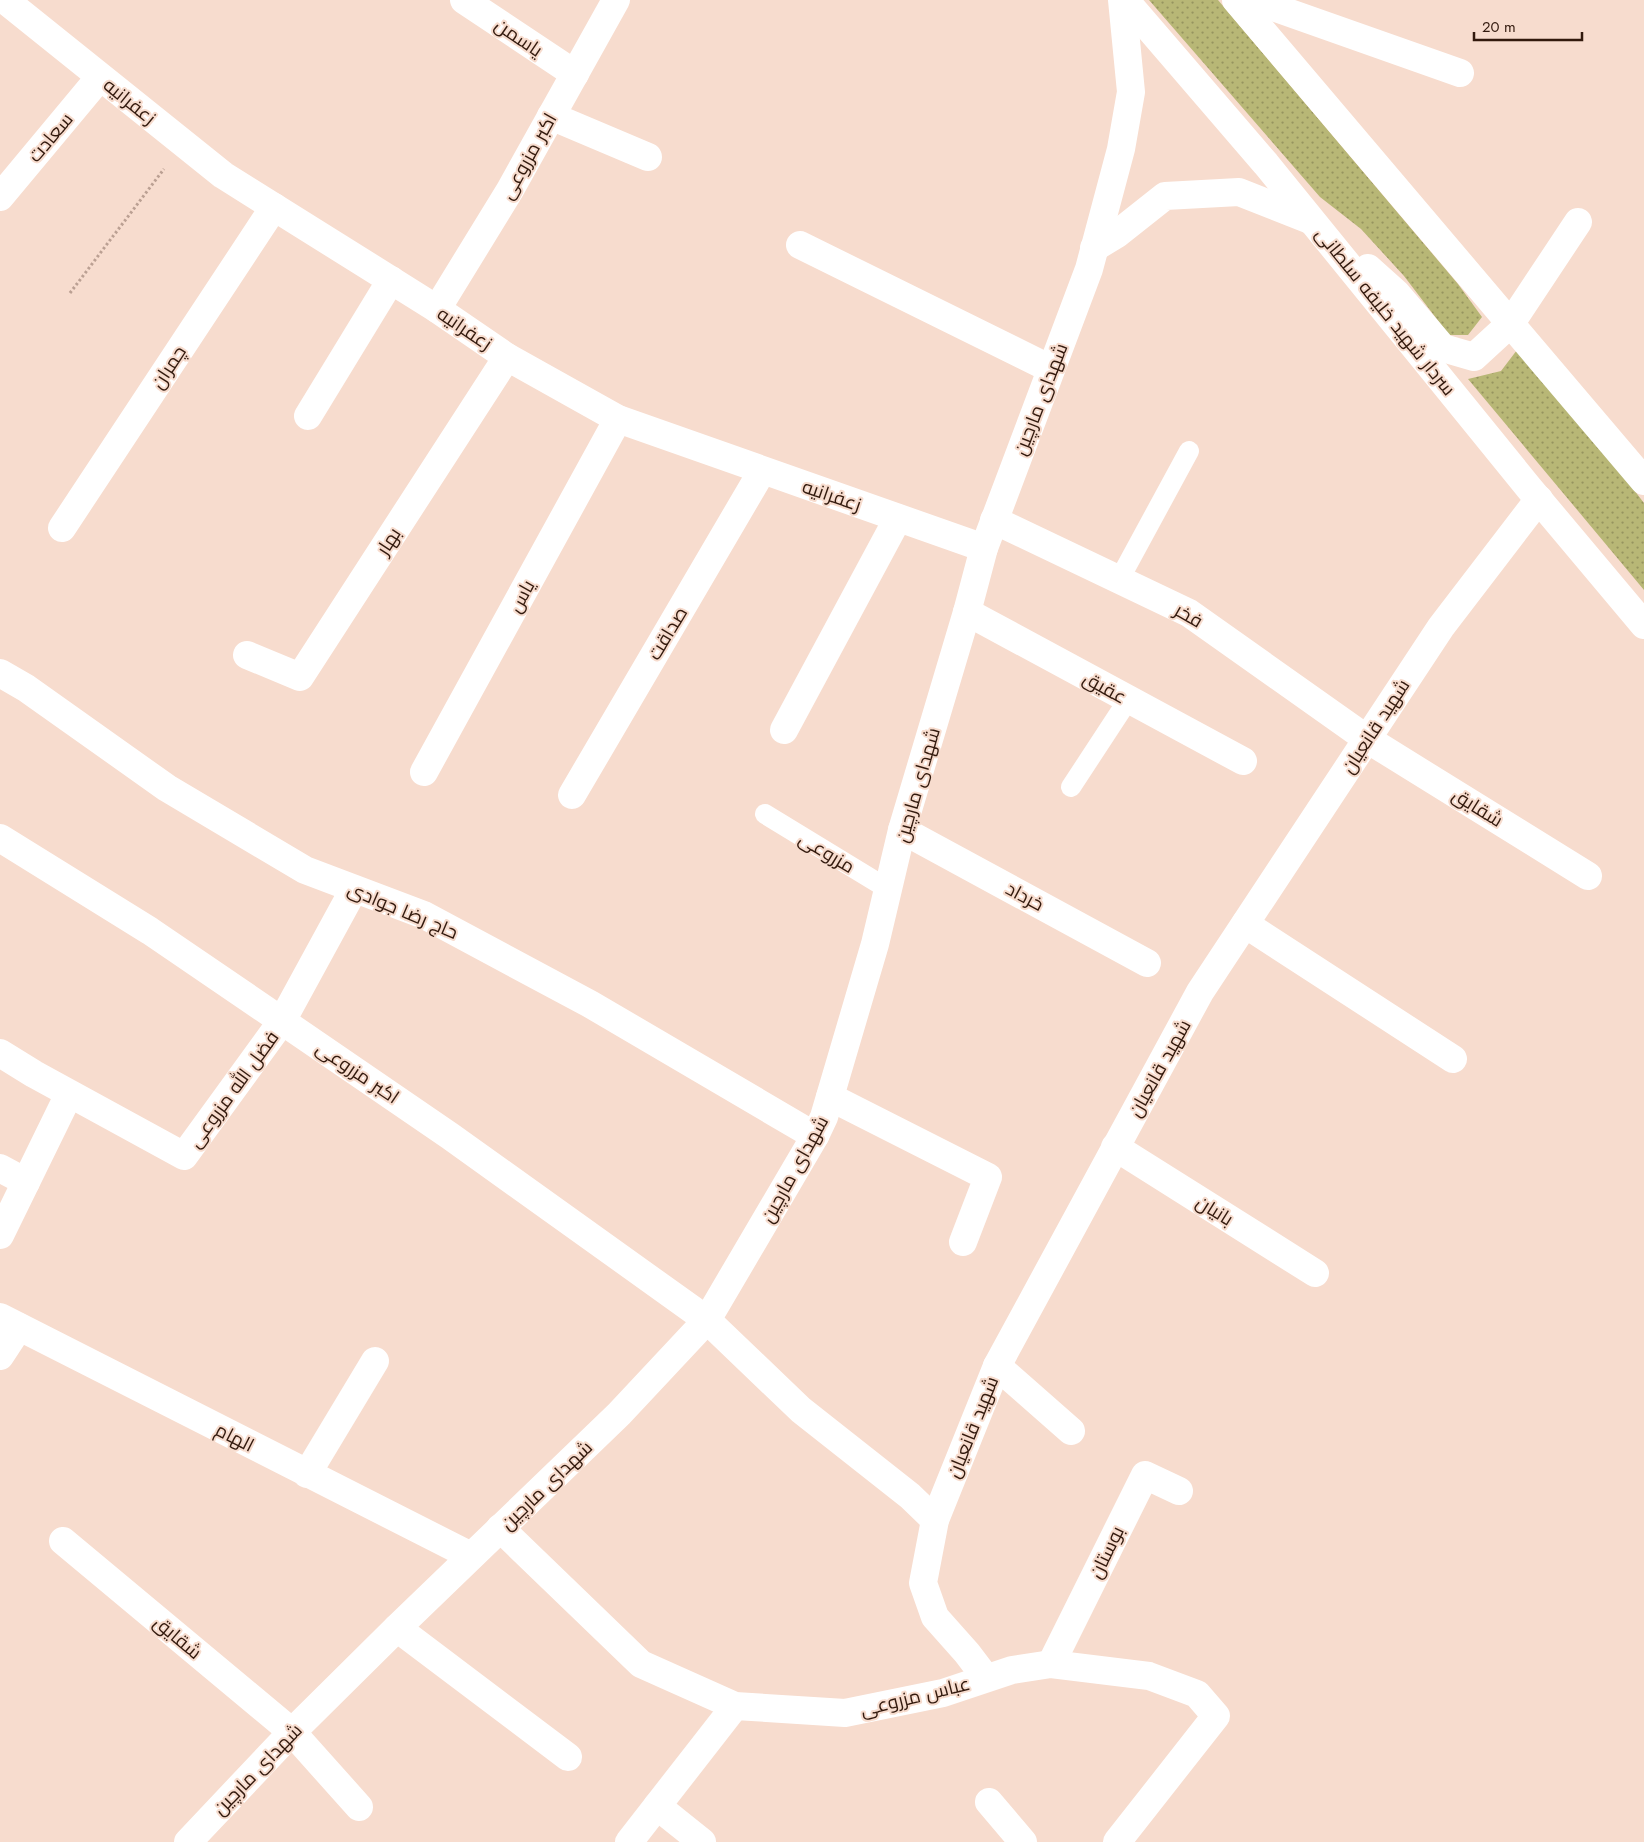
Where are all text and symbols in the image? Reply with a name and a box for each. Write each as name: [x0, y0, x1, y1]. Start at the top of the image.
scale bar: [1474, 10, 1582, 42]
street label: یاسمن: [489, 12, 548, 63]
text: 20 m: [1482, 16, 1516, 38]
street label: زعفرانیه: [98, 72, 162, 131]
street label: سعادت: [22, 107, 79, 168]
street label: اکبر مزروعی: [494, 108, 563, 204]
street label: سردار شهید خلیفه سلطانی: [1309, 221, 1462, 401]
street label: زعفرانیه: [432, 300, 497, 357]
street label: شهدای مارچین: [1007, 339, 1074, 459]
street label: چمران: [144, 340, 192, 394]
street label: زعفرانیه: [799, 473, 865, 518]
street label: بهار: [369, 522, 407, 561]
street label: یاس: [501, 575, 541, 618]
street label: فخر: [1169, 596, 1208, 634]
street label: صداقت: [641, 601, 694, 665]
street label: عقیق: [1078, 664, 1131, 710]
street label: شهید قانعیان: [1335, 674, 1416, 779]
street label: شهدای مارچین: [888, 724, 947, 846]
street label: شقایق: [1447, 781, 1508, 834]
street label: مزروعی: [794, 825, 860, 880]
street label: حاج رضا جوادی: [343, 875, 462, 946]
street label: خرداد: [1001, 875, 1049, 918]
street label: شهید قانعیان: [1121, 1015, 1197, 1122]
street label: فضل الله مزروعی: [182, 1025, 285, 1153]
street label: اکبر مزروعی: [311, 1035, 405, 1110]
street label: شهدای مارچین: [754, 1111, 835, 1228]
street label: بانیان: [1191, 1188, 1239, 1232]
street label: شهید قانعیان: [940, 1372, 1005, 1482]
street label: الهام: [211, 1416, 259, 1459]
street label: شهدای مارچین: [494, 1435, 598, 1536]
street label: بوستان: [1082, 1521, 1131, 1583]
street label: شقایق: [148, 1609, 208, 1666]
street label: عباس مزروعی: [857, 1670, 973, 1723]
street label: شهدای مارچین: [207, 1717, 308, 1821]

